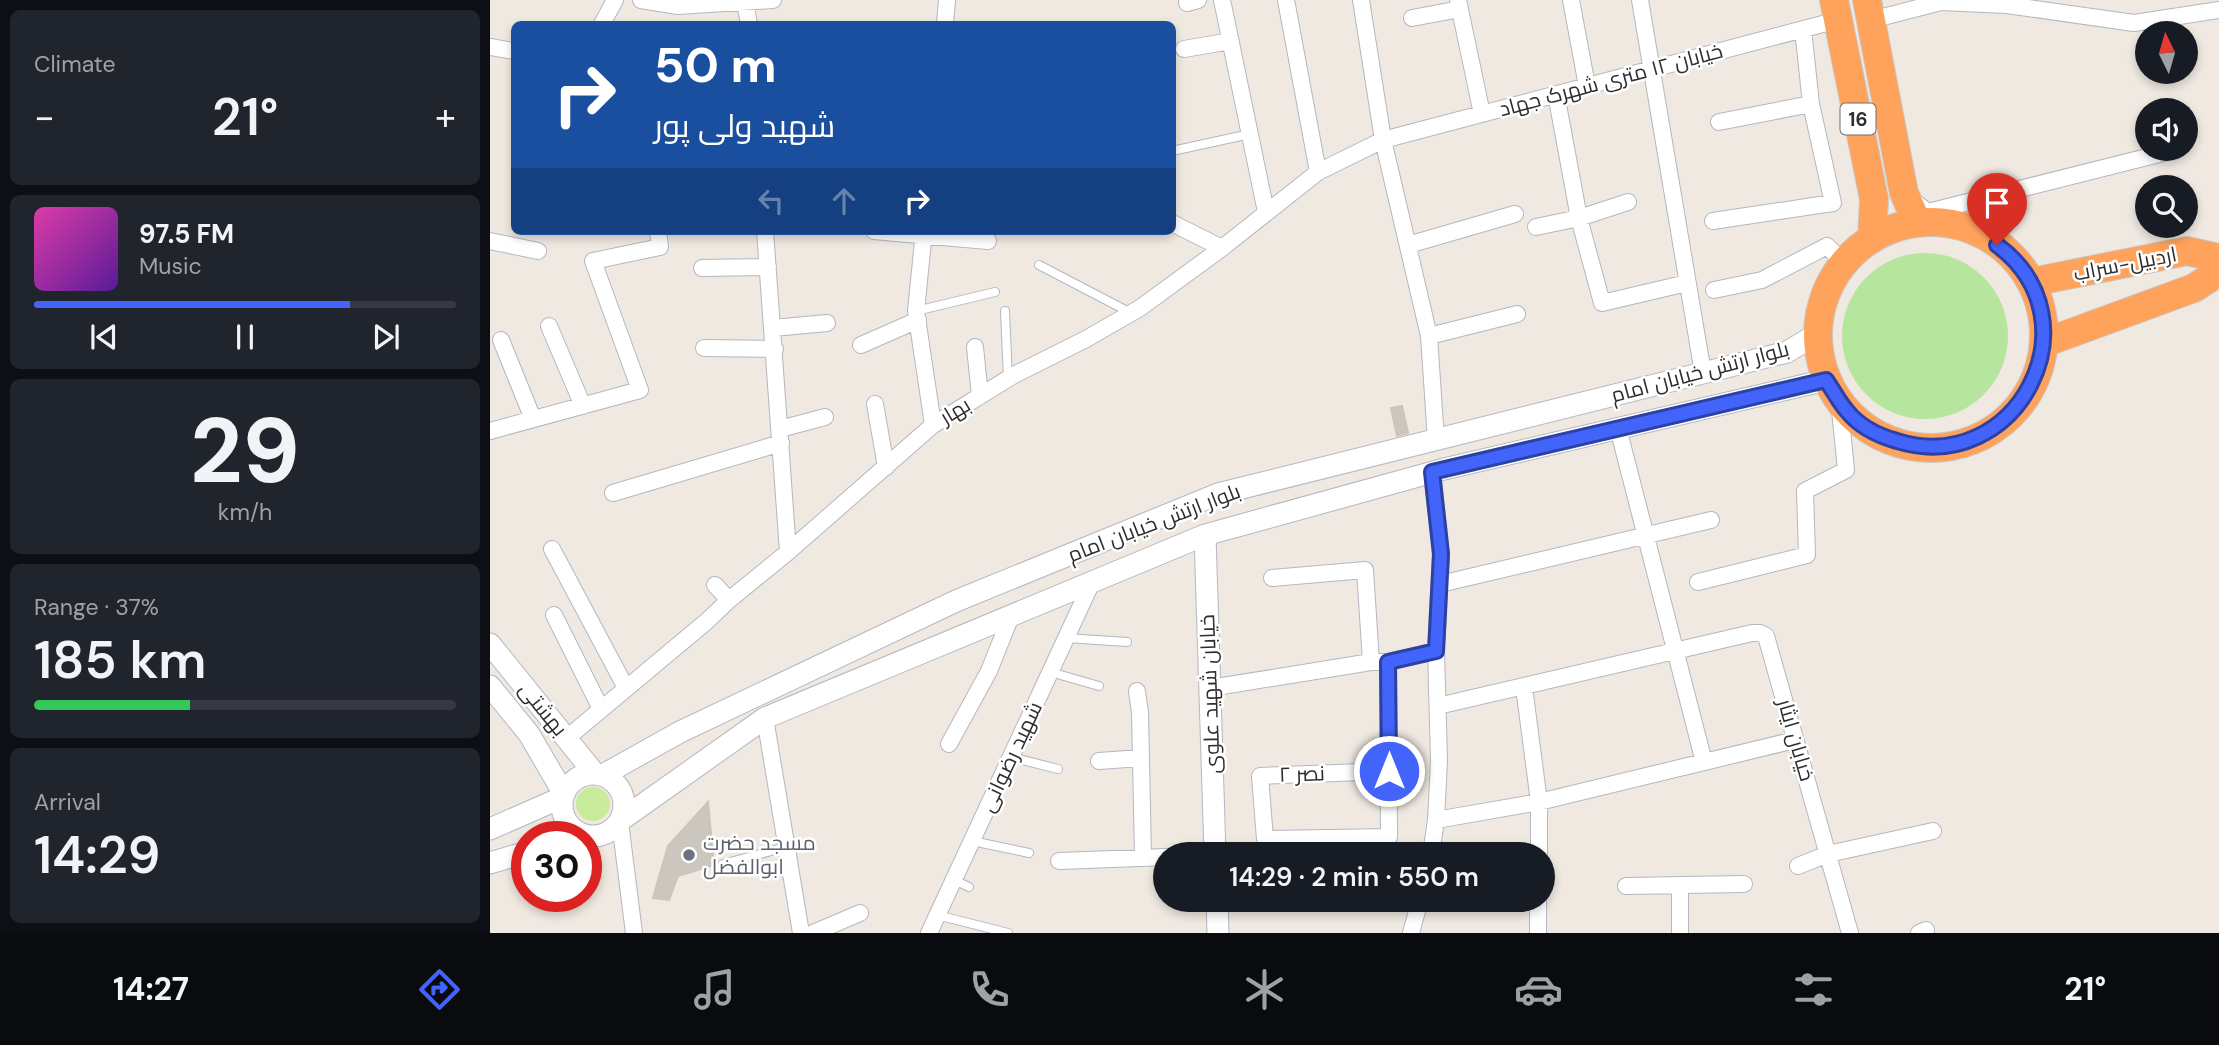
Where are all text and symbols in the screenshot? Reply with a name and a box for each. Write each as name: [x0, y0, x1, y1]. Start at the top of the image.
north arrow: [2135, 21, 2198, 84]
map controls: [2135, 21, 2198, 238]
text: 50 m: [654, 33, 777, 97]
street label: خیابان ۱۲ متری شهرک جهاد: [1496, 37, 1726, 123]
text: Climate: [34, 49, 116, 79]
icon: right: [539, 49, 630, 140]
text: 21°: [212, 83, 278, 151]
text: −: [34, 92, 55, 142]
text: +: [435, 92, 456, 142]
button: sound: [2135, 98, 2198, 161]
road number: 16: [1840, 104, 1876, 134]
text: شهید ولی پور: [654, 105, 835, 147]
pin: [1967, 173, 2027, 245]
button: search: [2135, 175, 2198, 238]
icon: left: [752, 182, 790, 220]
icon: ahead: [825, 182, 863, 220]
icon: right: [898, 182, 936, 220]
icon: arrive: [1978, 184, 2016, 222]
text: 97.5 FM: [139, 217, 234, 251]
street label: اردبیل-سراب: [2071, 240, 2179, 288]
text: Music: [139, 251, 202, 281]
icon: previous: [85, 318, 123, 356]
icon: pause: [226, 318, 264, 356]
icon: next: [367, 318, 405, 356]
street label: بلوار ارتش خیابان امام: [1608, 335, 1792, 409]
street label: بهار: [934, 391, 976, 432]
text: 29: [190, 392, 300, 510]
street label: بلوار ارتش خیابان امام: [1063, 477, 1245, 569]
text: km/h: [218, 497, 272, 527]
text: Range · 37%: [34, 592, 159, 622]
street label: خیابان شهید علوی: [1193, 614, 1227, 774]
text: 185 km: [34, 626, 206, 694]
street label: بهشتی: [513, 676, 573, 742]
street label: خیابان ایثار: [1771, 695, 1821, 784]
street label: شهید رضوانی: [973, 697, 1049, 817]
position arrow: [1352, 734, 1426, 808]
street label: نصر ۲: [1279, 759, 1325, 789]
text: Arrival: [34, 787, 101, 817]
text: 14:29: [34, 821, 160, 889]
speed limit sign: 30: [511, 821, 602, 912]
place label: مسجد حضرت ابوالفضل: [703, 829, 816, 881]
marker: مسجد حضرت ابوالفضل: [681, 847, 697, 863]
text: 14:29 · 2 min · 550 m: [1229, 860, 1479, 894]
icon: directions: [415, 965, 464, 1014]
icon: music: [690, 965, 739, 1014]
icon: phone: [965, 965, 1014, 1014]
icon: climate: [1240, 965, 1289, 1014]
icon: car: [1514, 965, 1563, 1014]
icon: filters: [1789, 965, 1838, 1014]
text: 14:27: [113, 968, 189, 1010]
text: 21°: [2064, 968, 2106, 1010]

